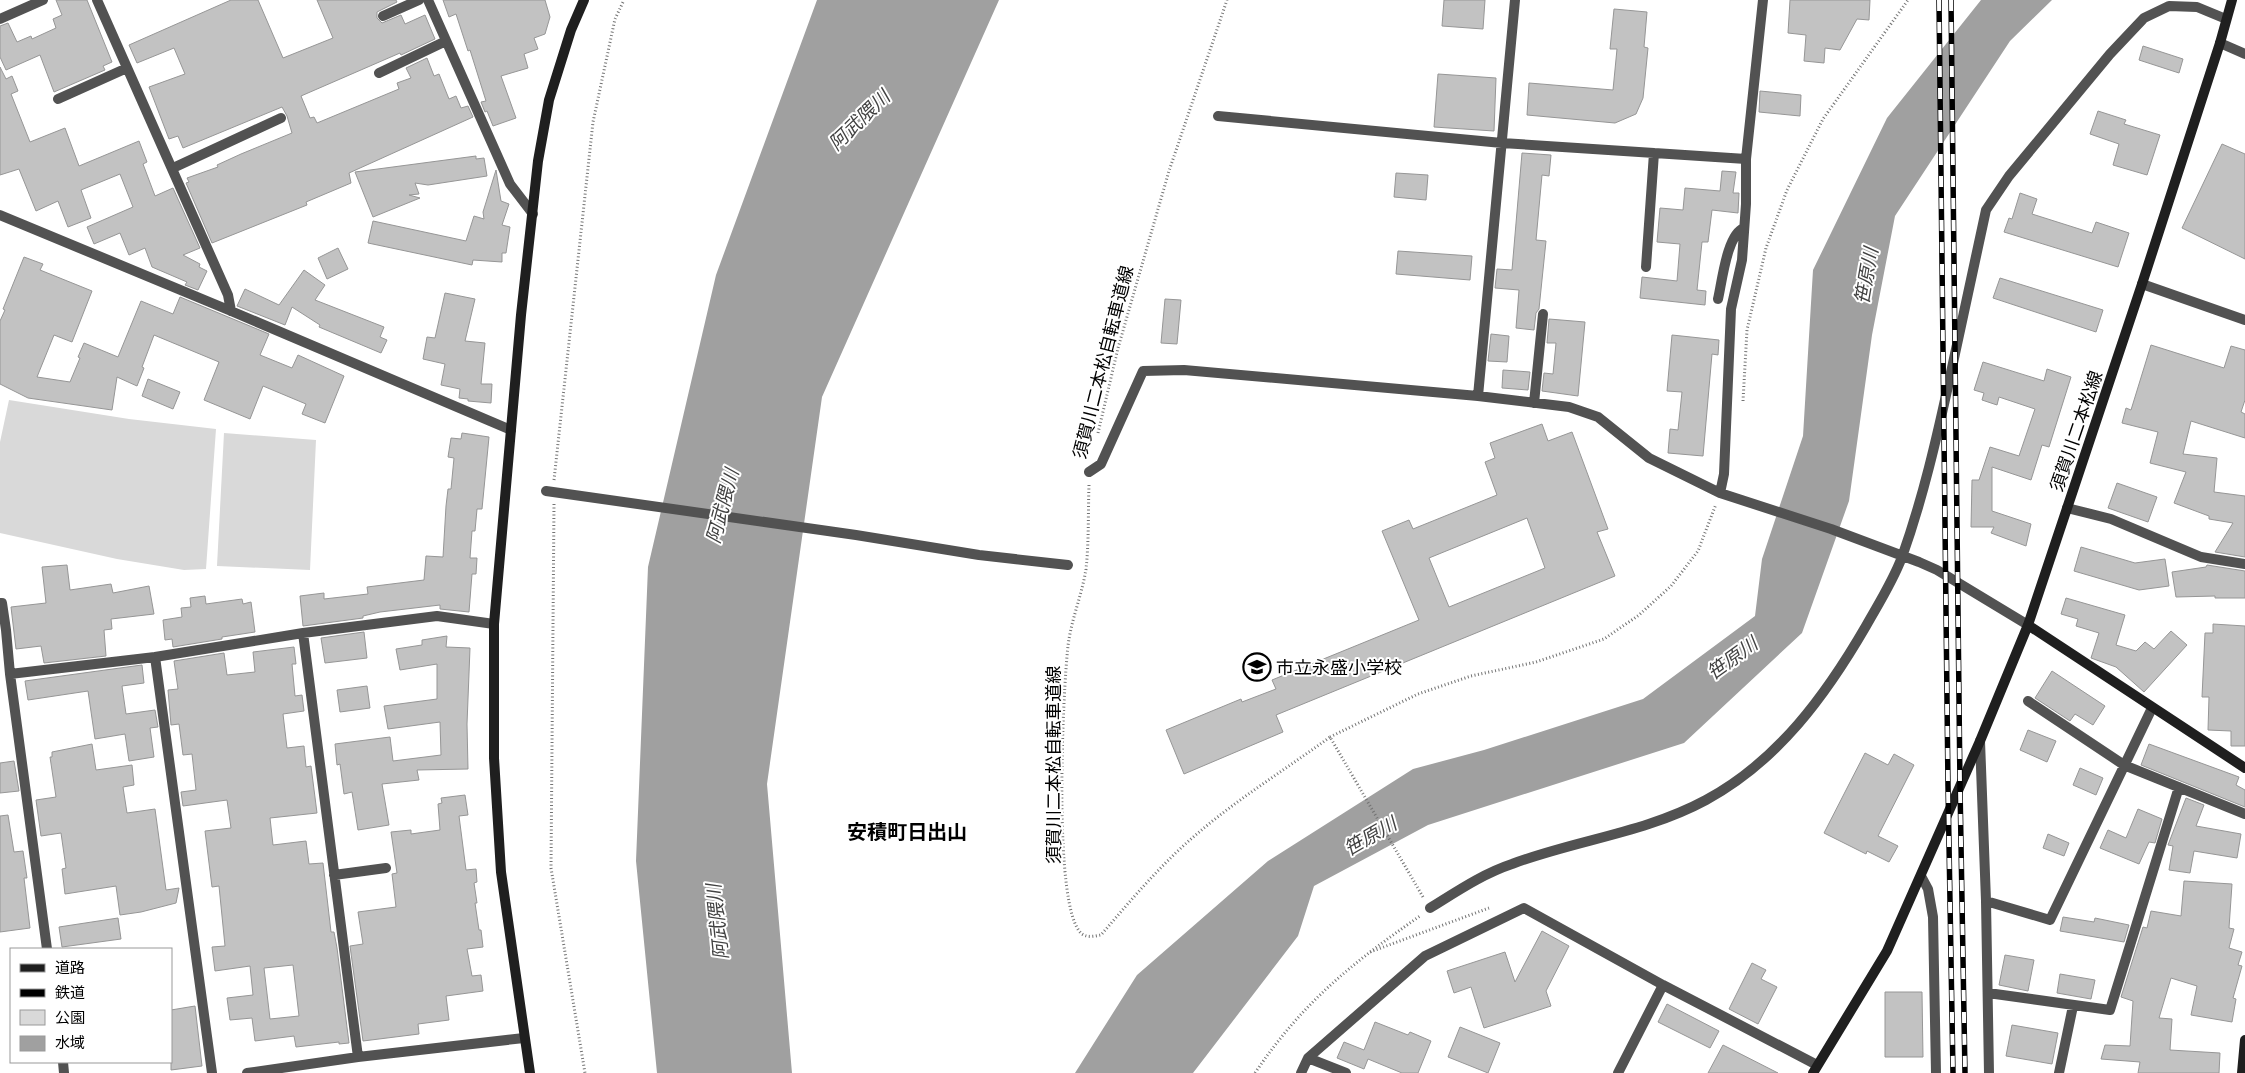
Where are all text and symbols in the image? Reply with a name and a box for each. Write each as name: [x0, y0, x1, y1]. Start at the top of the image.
water label: 阿武隈川: [824, 84, 895, 154]
water label: 笹原川: [1850, 244, 1882, 306]
street label: 須賀川二本松自転車道線: [1069, 263, 1137, 461]
street label: 須賀川二本松線: [2046, 368, 2106, 494]
water label: 阿武隈川: [702, 465, 743, 546]
water label: 笹原川: [1702, 631, 1763, 684]
school or university icon: 市立永盛小学校: [1242, 652, 1272, 682]
place label: 市立永盛小学校: [1276, 657, 1402, 678]
street label: 須賀川二本松自転車道線: [1043, 666, 1064, 864]
water label: 笹原川: [1340, 811, 1402, 860]
district label: 安積町日出山: [847, 820, 967, 844]
water label: 阿武隈川: [702, 881, 732, 961]
legend: [10, 948, 172, 1063]
text: 道路: [55, 959, 85, 976]
text: 鉄道: [55, 984, 85, 1001]
text: 公園: [55, 1009, 85, 1026]
text: 水域: [55, 1034, 85, 1051]

